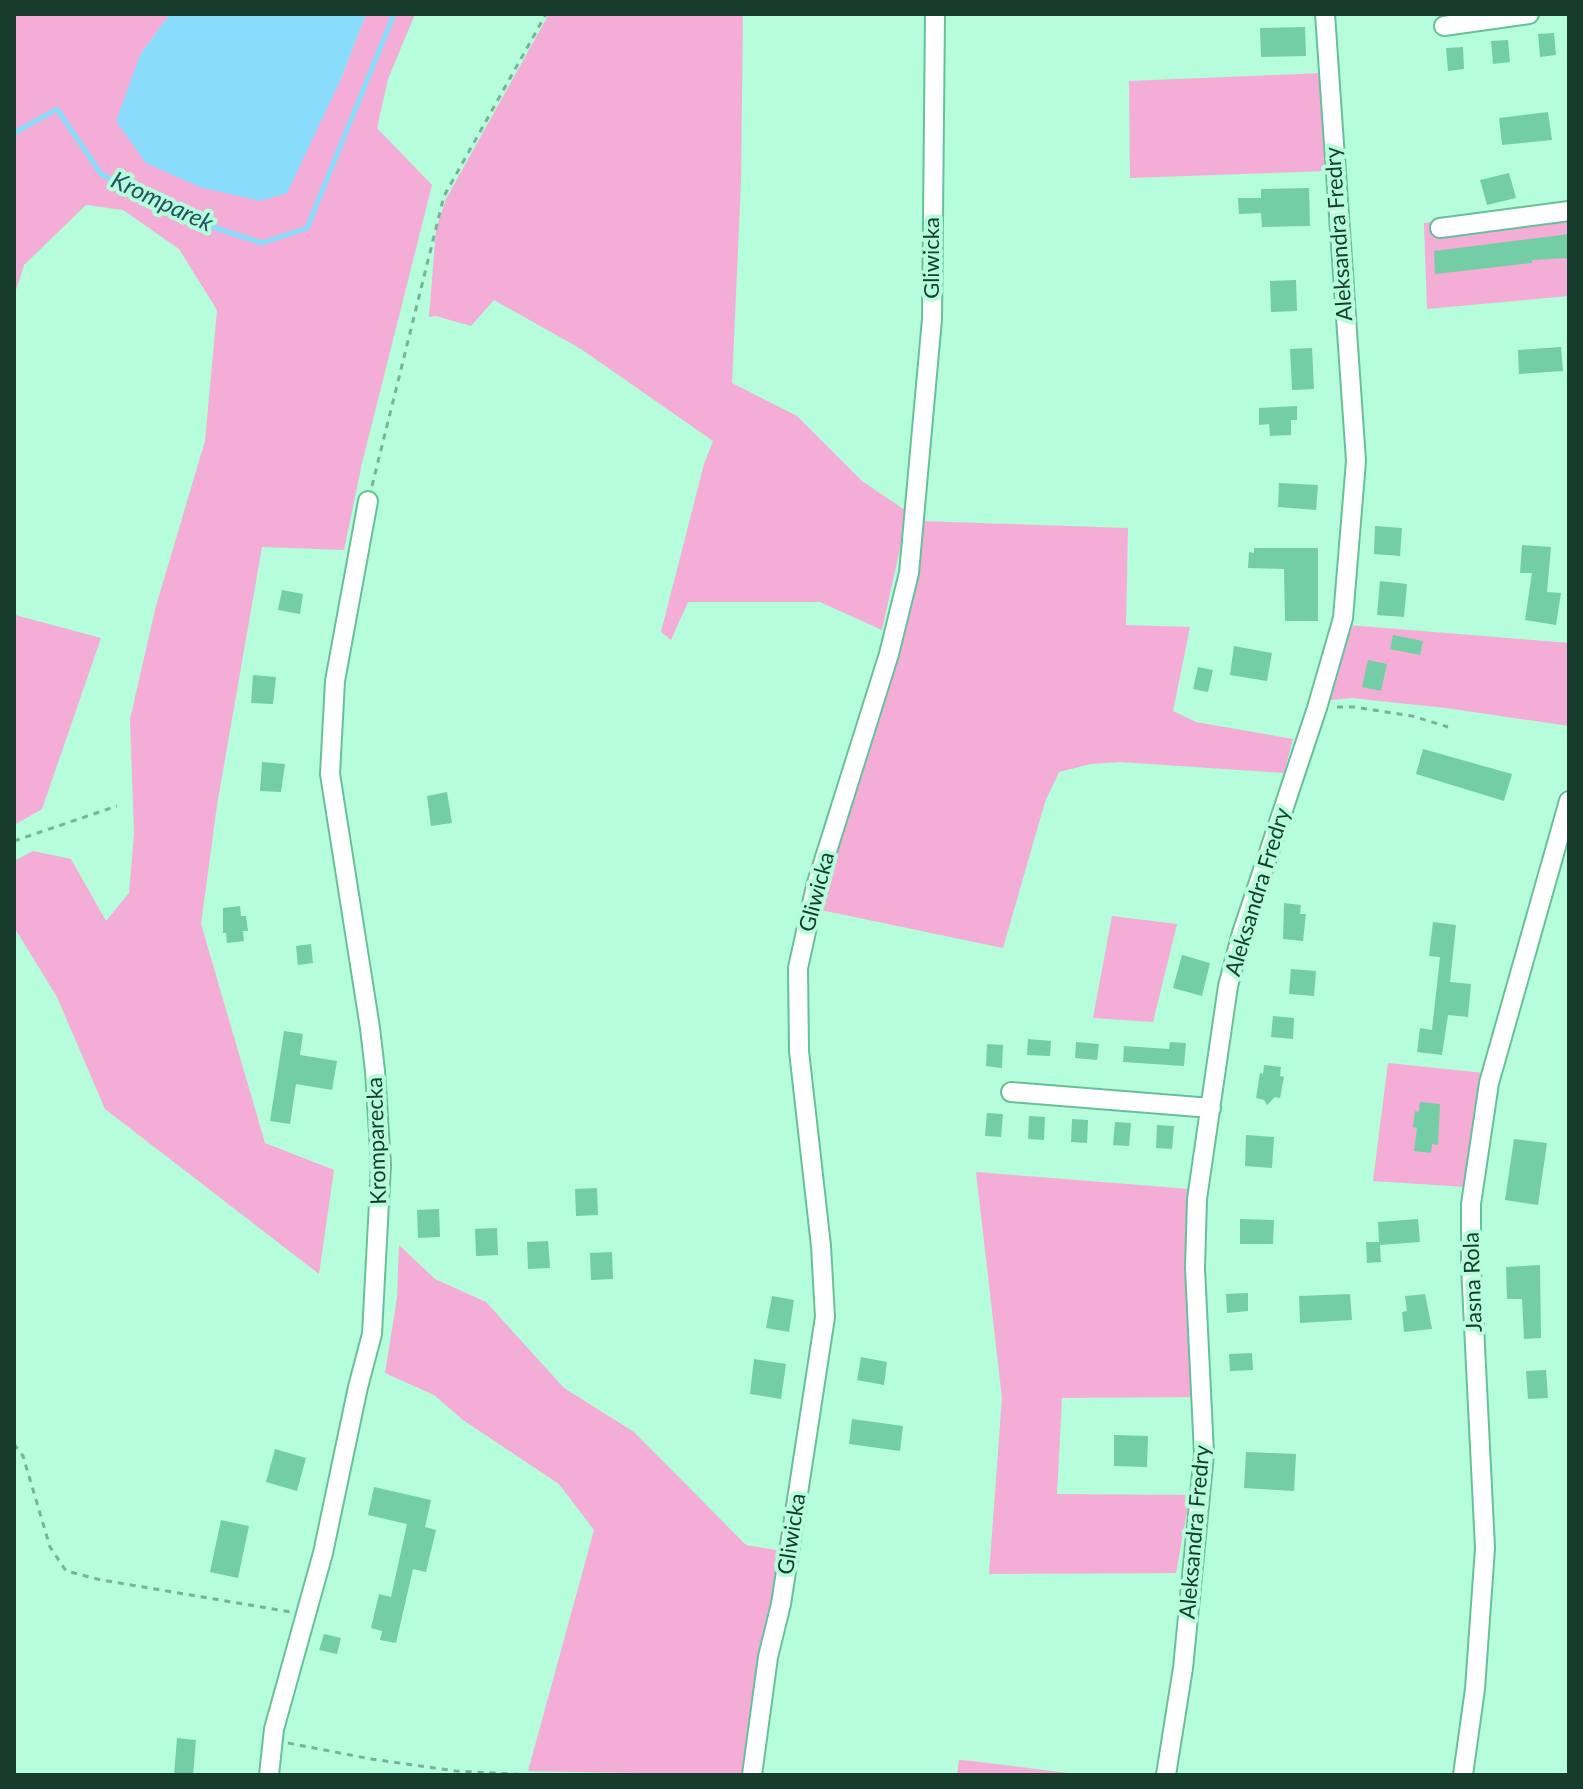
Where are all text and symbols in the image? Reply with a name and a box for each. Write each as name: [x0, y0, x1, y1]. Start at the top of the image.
street label: Aleksandra Fredry: [1320, 146, 1358, 322]
water label: Kromparek: [106, 166, 218, 238]
street label: Gliwicka: [919, 217, 945, 299]
street label: Aleksandra Fredry: [1220, 805, 1296, 979]
street label: Gliwicka: [794, 849, 840, 935]
street label: Kromparecka: [362, 1077, 392, 1205]
street label: Jasna Rola: [1458, 1232, 1488, 1332]
street label: Aleksandra Fredry: [1174, 1444, 1216, 1620]
street label: Gliwicka: [773, 1492, 811, 1576]

